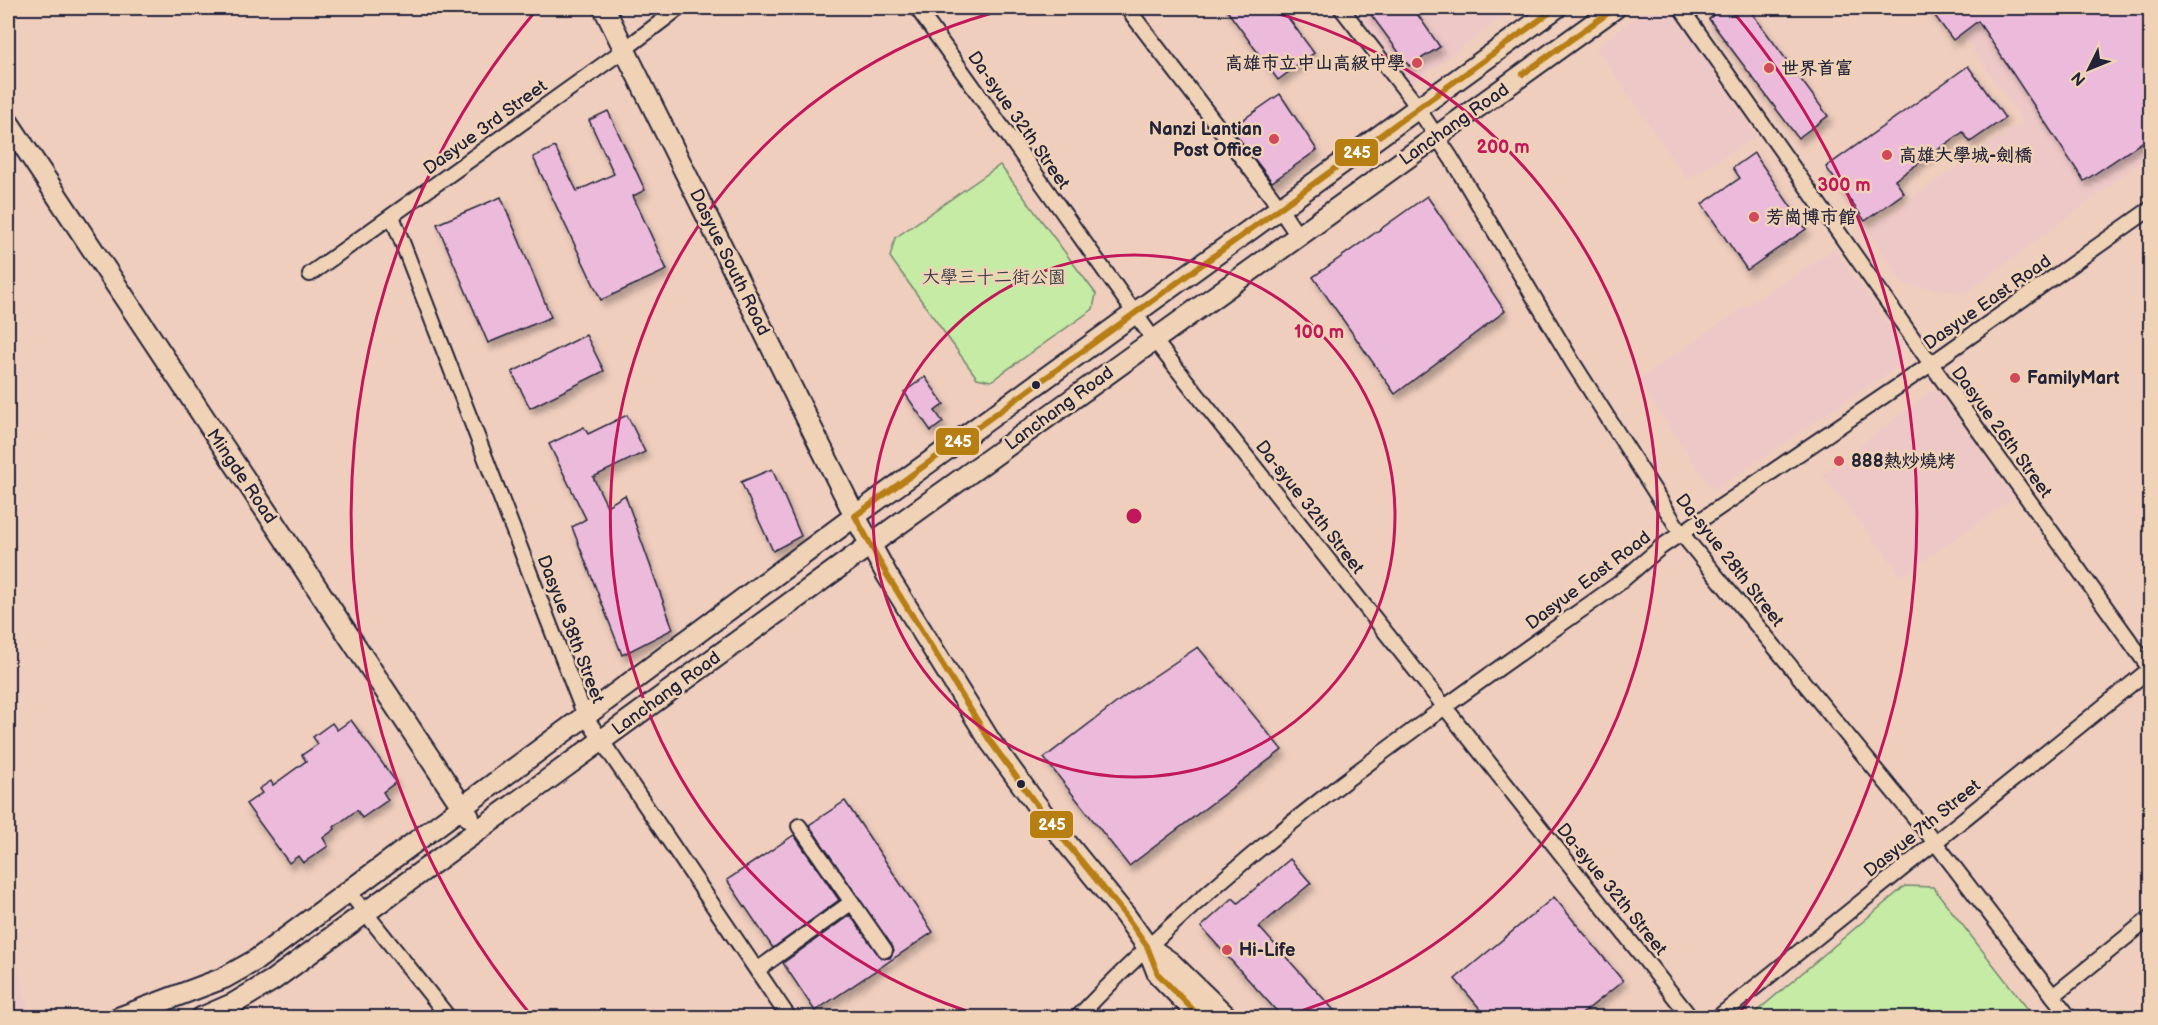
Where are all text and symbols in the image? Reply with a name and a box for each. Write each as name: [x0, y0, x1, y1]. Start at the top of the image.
north arrow: [2059, 39, 2119, 99]
street label: Da-syue 32th Street: [963, 47, 1074, 194]
place label: 高雄市立中山高級中學: [1225, 53, 1405, 74]
marker: 高雄市立中山高級中學: [1410, 56, 1424, 70]
place label: 世界首富: [1781, 58, 1853, 79]
marker: 世界首富: [1762, 61, 1776, 75]
text: N: [2068, 67, 2090, 89]
street label: Dasyue 3rd Street: [420, 75, 551, 179]
street label: Lanchang Road: [1396, 79, 1513, 170]
place label: Nanzi Lantian Post Office: [1149, 119, 1262, 161]
marker: Nanzi Lantian Post Office: [1267, 132, 1281, 146]
text: 200 m: [1476, 137, 1530, 158]
line badge: 245: [1334, 138, 1379, 167]
text: 245: [1343, 144, 1371, 163]
place label: 高雄大學城-劍橋: [1899, 145, 2032, 166]
marker: 高雄大學城-劍橋: [1880, 148, 1894, 162]
text: 300 m: [1817, 175, 1871, 196]
street label: Dasyue South Road: [685, 186, 774, 339]
place label: 芳崗博市館: [1766, 207, 1856, 228]
marker: 芳崗博市館: [1747, 210, 1761, 224]
street label: Dasyue East Road: [1920, 251, 2055, 354]
park label: 大學三十二街公園: [922, 267, 1066, 288]
text: 100 m: [1294, 322, 1344, 343]
street label: Lanchang Road: [1001, 362, 1118, 455]
street label: Dasyue 26th Street: [1947, 363, 2056, 502]
place label: FamilyMart: [2027, 368, 2120, 389]
marker: FamilyMart: [2008, 371, 2022, 385]
unlabelled marker: [1030, 379, 1042, 391]
street label: Mingde Road: [202, 425, 281, 528]
line badge: 245: [935, 427, 980, 456]
text: 245: [944, 433, 972, 452]
street label: Da-syue 32th Street: [1251, 436, 1368, 579]
place label: 888熱炒燒烤: [1851, 451, 1955, 472]
marker: 888熱炒燒烤: [1832, 454, 1846, 468]
street label: Da-syue 28th Street: [1671, 490, 1788, 631]
centre of rings: [1124, 506, 1144, 526]
street label: Dasyue East Road: [1522, 527, 1655, 634]
street label: Dasyue 38th Street: [533, 552, 609, 707]
street label: Lanchang Road: [608, 647, 725, 740]
street label: Dasyue 7th Street: [1860, 775, 1985, 882]
unlabelled marker: [1015, 778, 1027, 790]
line badge: 245: [1029, 810, 1074, 839]
text: 245: [1038, 816, 1066, 835]
street label: Da-syue 32th Street: [1552, 819, 1672, 960]
place label: Hi-Life: [1239, 940, 1295, 961]
marker: Hi-Life: [1220, 943, 1234, 957]

